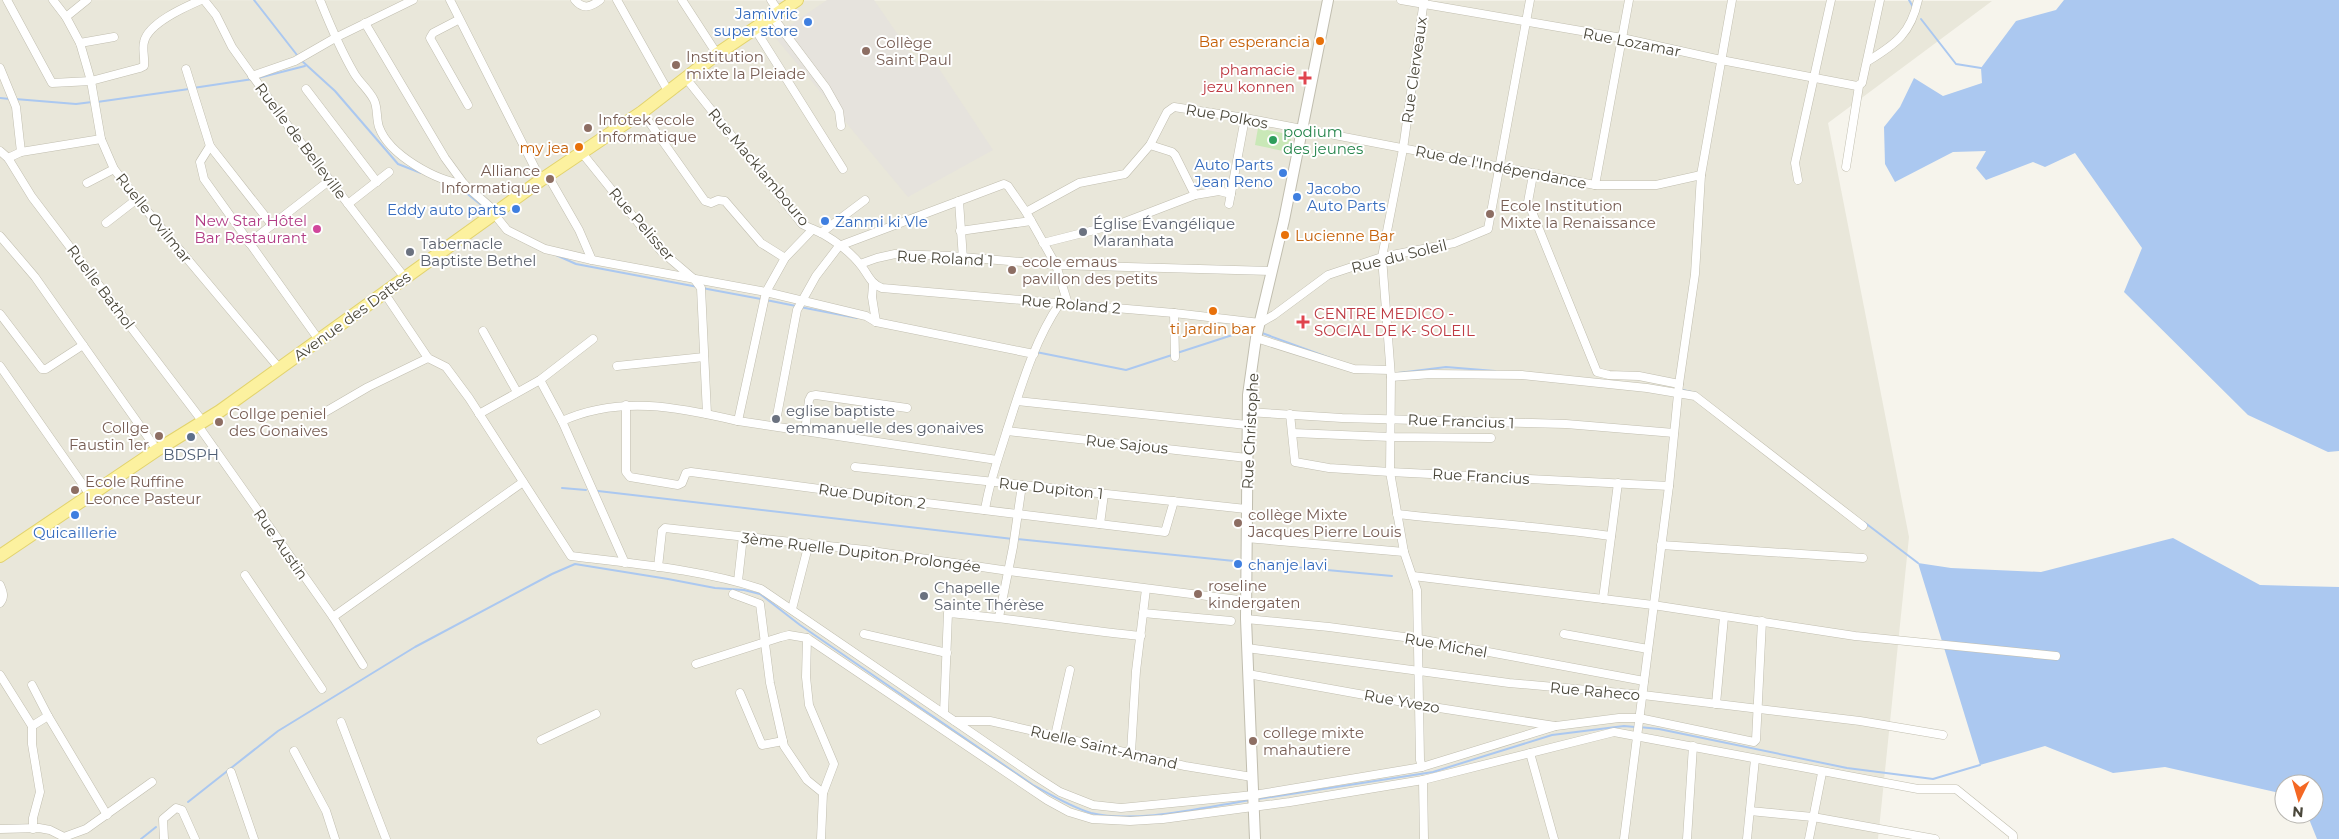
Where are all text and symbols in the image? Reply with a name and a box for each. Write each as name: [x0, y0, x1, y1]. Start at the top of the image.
place label: Jamivric super store: [714, 4, 798, 40]
street label: Rue Clerveaux: [1397, 15, 1431, 125]
marker: Jamivric super store: [802, 16, 814, 28]
street label: Rue Lozamar: [1581, 23, 1683, 61]
place label: Bar esperancia: [1199, 32, 1310, 51]
place label: Collège Saint Paul: [876, 33, 952, 69]
marker: Bar esperancia: [1314, 35, 1326, 47]
marker: Collège Saint Paul: [860, 45, 872, 57]
place label: Institution mixte la Pleiade: [686, 47, 806, 83]
marker: Institution mixte la Pleiade: [670, 59, 682, 71]
place label: phamacie jezu konnen: [1201, 60, 1295, 96]
marker: phamacie jezu konnen: [1299, 72, 1311, 84]
street label: Ruelle de Belleville: [251, 79, 351, 203]
street label: Rue Polkos: [1184, 99, 1270, 133]
street label: Rue Macklambouro: [704, 104, 814, 230]
place label: Infotek ecole informatique: [598, 110, 697, 146]
marker: Infotek ecole informatique: [582, 122, 594, 134]
place label: podium des jeunes: [1283, 122, 1363, 158]
marker: podium des jeunes: [1267, 134, 1279, 146]
place label: my jea: [520, 138, 569, 157]
marker: my jea: [573, 141, 585, 153]
street label: Rue de l'Indépendance: [1414, 141, 1588, 193]
place label: Auto Parts Jean Reno: [1193, 155, 1273, 191]
place label: Alliance Informatique: [441, 161, 540, 197]
marker: Auto Parts Jean Reno: [1277, 167, 1289, 179]
street label: Ruelle Ovilmar: [112, 169, 196, 267]
marker: Alliance Informatique: [544, 173, 556, 185]
place label: Jacobo Auto Parts: [1306, 179, 1386, 215]
street label: Rue Pelisser: [605, 183, 679, 265]
marker: Jacobo Auto Parts: [1291, 191, 1303, 203]
place label: Ecole Institution Mixte la Renaissance: [1500, 196, 1656, 232]
place label: Eddy auto parts: [387, 200, 506, 219]
marker: Eddy auto parts: [510, 203, 522, 215]
marker: Ecole Institution Mixte la Renaissance: [1484, 208, 1496, 220]
place label: New Star Hôtel Bar Restaurant: [194, 211, 307, 247]
place label: Zanmi ki Vle: [835, 212, 928, 231]
place label: Église Évangélique Maranhata: [1093, 214, 1235, 250]
marker: Zanmi ki Vle: [819, 215, 831, 227]
marker: New Star Hôtel Bar Restaurant: [311, 223, 323, 235]
marker: Église Évangélique Maranhata: [1077, 226, 1089, 238]
place label: Lucienne Bar: [1295, 226, 1395, 245]
marker: Lucienne Bar: [1279, 229, 1291, 241]
place label: Tabernacle Baptiste Bethel: [420, 234, 536, 270]
street label: Rue du Soleil: [1349, 235, 1449, 277]
street label: Ruelle Bathol: [63, 241, 139, 333]
marker: Tabernacle Baptiste Bethel: [404, 246, 416, 258]
street label: Rue Roland 1: [896, 246, 994, 270]
place label: ecole emaus pavillon des petits: [1022, 252, 1158, 288]
marker: ecole emaus pavillon des petits: [1006, 264, 1018, 276]
street label: Avenue des Dattes: [290, 267, 414, 365]
street label: Rue Roland 2: [1020, 290, 1122, 318]
place label: CENTRE MEDICO - SOCIAL DE K- SOLEIL: [1314, 304, 1475, 340]
marker: ti jardin bar: [1207, 305, 1219, 317]
marker: CENTRE MEDICO - SOCIAL DE K- SOLEIL: [1296, 315, 1310, 329]
place label: ti jardin bar: [1170, 319, 1256, 338]
street label: Rue Christophe: [1237, 372, 1263, 490]
place label: eglise baptiste emmanuelle des gonaives: [786, 401, 984, 437]
place label: Collge peniel des Gonaives: [229, 404, 328, 440]
street label: Rue Francius 1: [1407, 410, 1515, 432]
marker: eglise baptiste emmanuelle des gonaives: [770, 413, 782, 425]
marker: Collge peniel des Gonaives: [213, 416, 225, 428]
place label: Collge Faustin 1er: [69, 418, 149, 454]
marker: Collge Faustin 1er: [153, 430, 165, 442]
street label: Rue Sajous: [1085, 430, 1169, 458]
marker: BDSPH: [185, 431, 197, 443]
place label: BDSPH: [163, 445, 219, 464]
street label: Rue Francius: [1432, 464, 1530, 488]
place label: Ecole Ruffine Leonce Pasteur: [85, 472, 201, 508]
street label: Rue Dupiton 1: [998, 473, 1104, 503]
street label: Rue Dupiton 2: [817, 479, 927, 513]
marker: Ecole Ruffine Leonce Pasteur: [69, 484, 81, 496]
street label: Rue Austin: [250, 505, 312, 583]
place label: collège Mixte Jacques Pierre Louis: [1247, 505, 1401, 541]
marker: Quicaillerie: [69, 509, 81, 521]
marker: collège Mixte Jacques Pierre Louis: [1232, 517, 1244, 529]
place label: Quicaillerie: [33, 523, 117, 542]
street label: 3ème Ruelle Dupiton Prolongée: [740, 528, 982, 576]
place label: chanje lavi: [1248, 555, 1327, 574]
marker: chanje lavi: [1232, 558, 1244, 570]
place label: roseline kindergaten: [1208, 576, 1300, 612]
place label: Chapelle Sainte Thérèse: [934, 578, 1044, 614]
marker: roseline kindergaten: [1192, 588, 1204, 600]
marker: Chapelle Sainte Thérèse: [918, 590, 930, 602]
street label: Rue Michel: [1403, 628, 1489, 662]
street label: Rue Raheco: [1549, 678, 1641, 704]
street label: Rue Yvezo: [1363, 685, 1441, 717]
street label: Ruelle Saint-Amand: [1029, 721, 1179, 773]
place label: college mixte mahautiere: [1263, 723, 1364, 759]
marker: college mixte mahautiere: [1247, 735, 1259, 747]
north arrow: [2274, 774, 2324, 824]
text: N: [2291, 802, 2304, 821]

